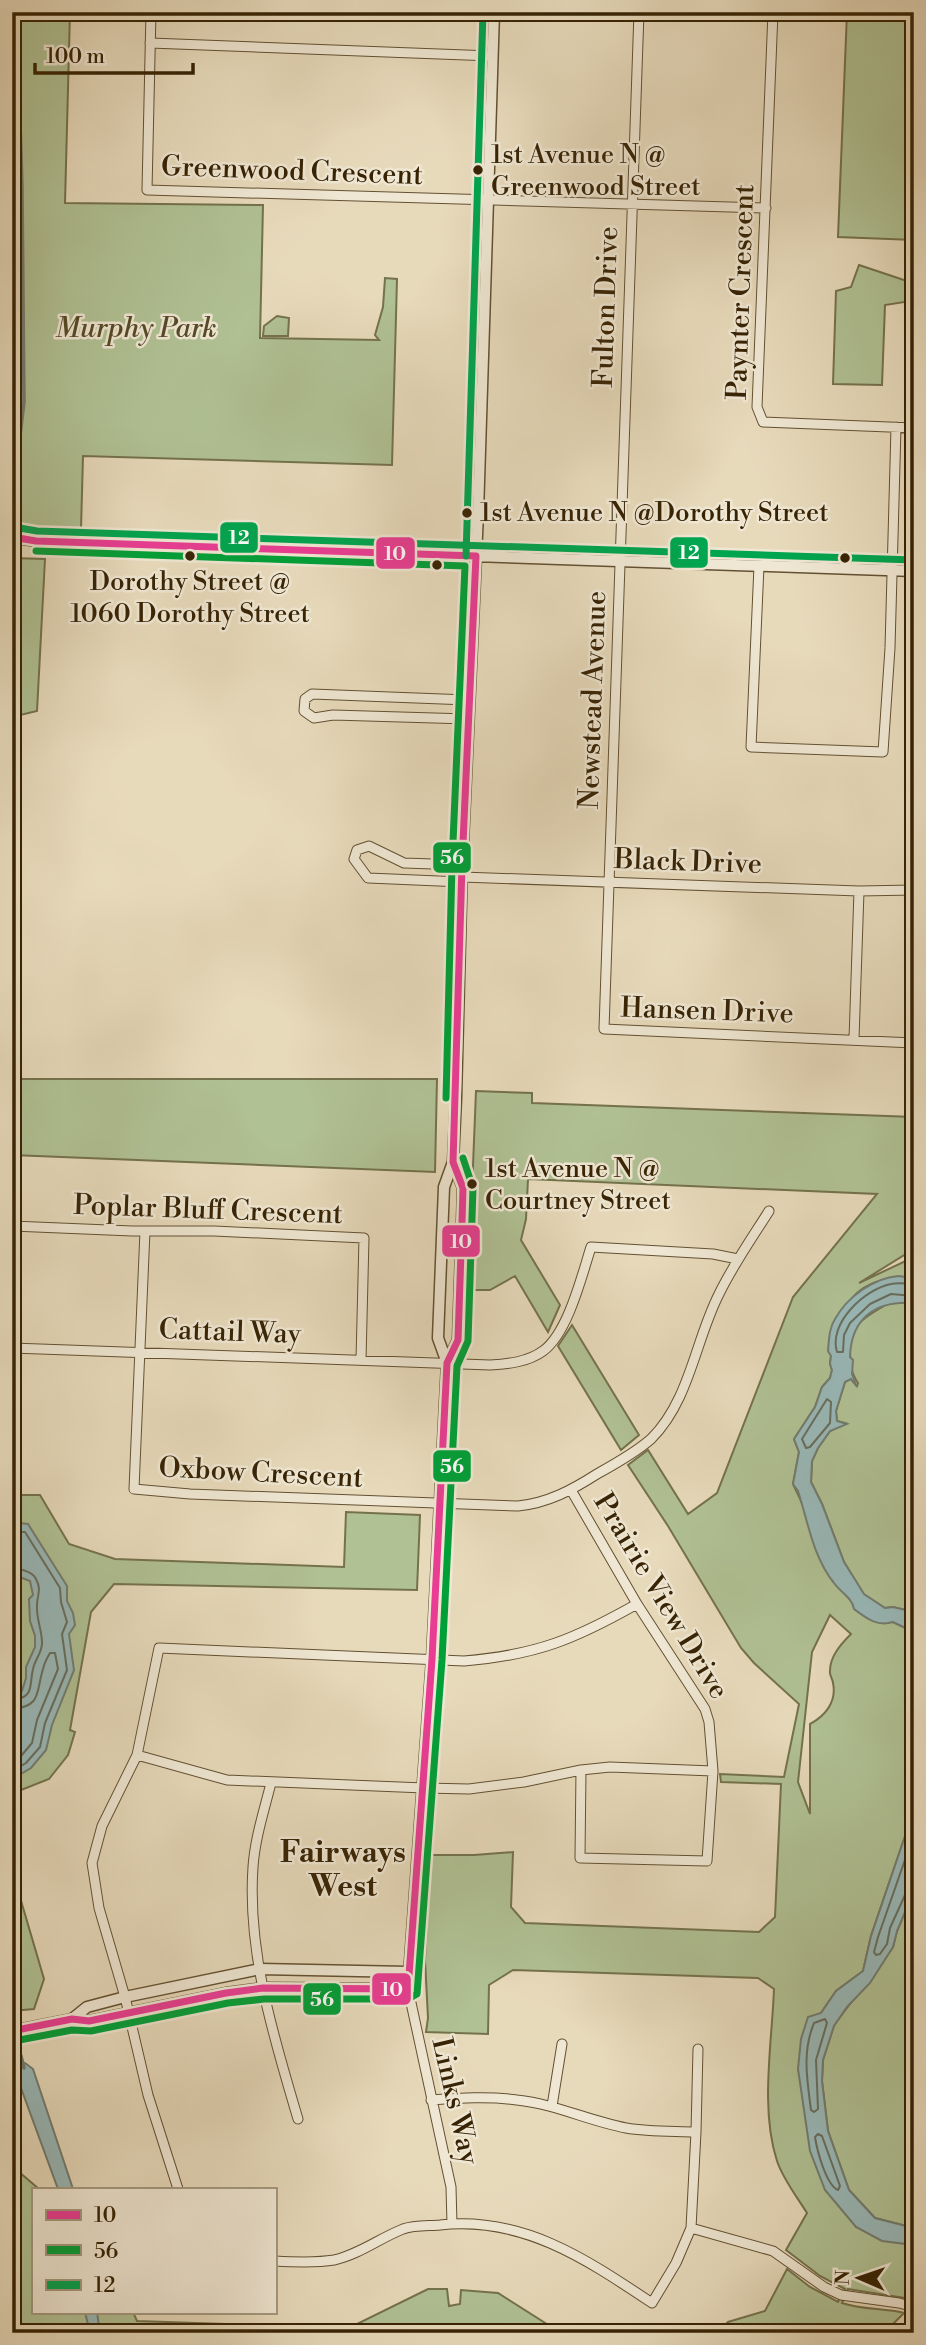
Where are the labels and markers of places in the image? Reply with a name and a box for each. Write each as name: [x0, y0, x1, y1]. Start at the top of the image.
place label: 1st Avenue N @ Greenwood Street: [491, 139, 701, 203]
marker: 1st Avenue N @ Greenwood Street: [471, 163, 485, 177]
place label: 1st Avenue N @Dorothy Street: [480, 497, 828, 529]
marker: 1st Avenue N @Dorothy Street: [460, 506, 474, 520]
marker: Dorothy Street @ 1060 Dorothy Street: [183, 549, 197, 563]
unlabelled marker: [838, 551, 852, 565]
unlabelled marker: [430, 558, 444, 572]
place label: Dorothy Street @ 1060 Dorothy Street: [70, 566, 310, 630]
place label: 1st Avenue N @ Courtney Street: [485, 1153, 671, 1217]
marker: 1st Avenue N @ Courtney Street: [465, 1177, 479, 1191]

